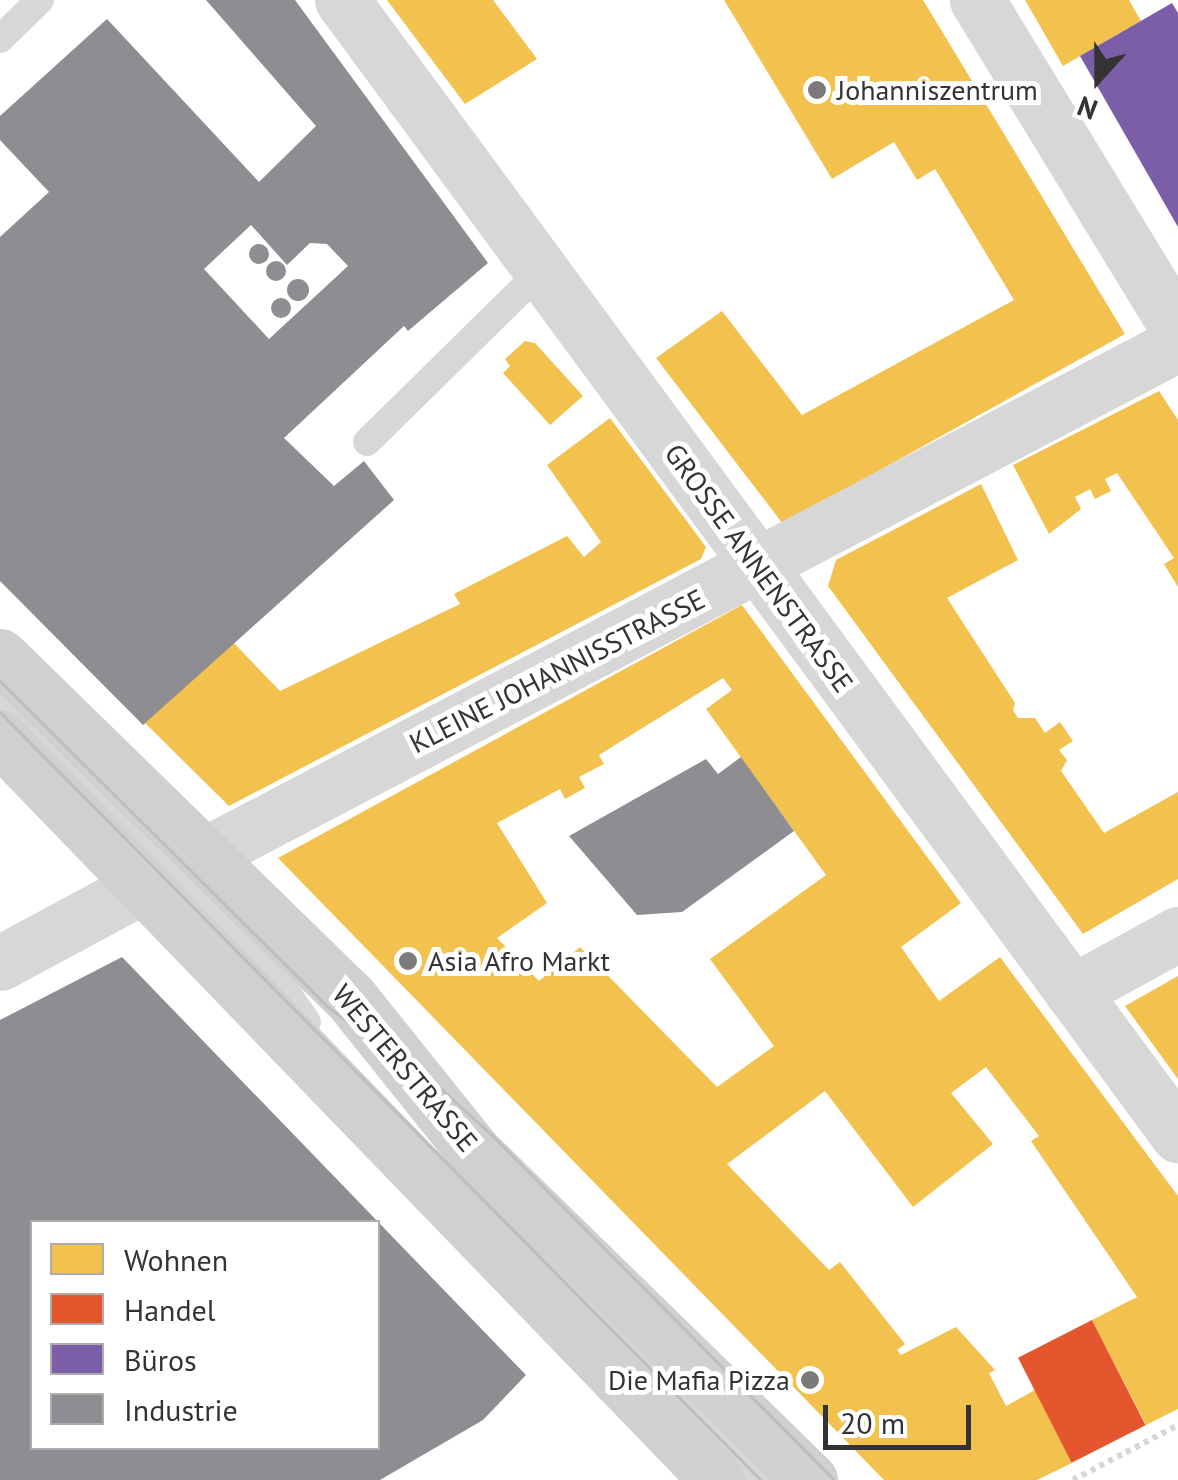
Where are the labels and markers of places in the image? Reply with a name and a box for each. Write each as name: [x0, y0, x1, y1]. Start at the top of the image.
place label: Johanniszentrum: [837, 73, 1038, 107]
marker: Johanniszentrum: [806, 79, 828, 101]
place label: Asia Afro Markt: [428, 944, 611, 978]
marker: Asia Afro Markt: [397, 950, 419, 972]
place label: Die Mafia Pizza: [608, 1363, 790, 1397]
marker: Die Mafia Pizza: [799, 1369, 821, 1391]

